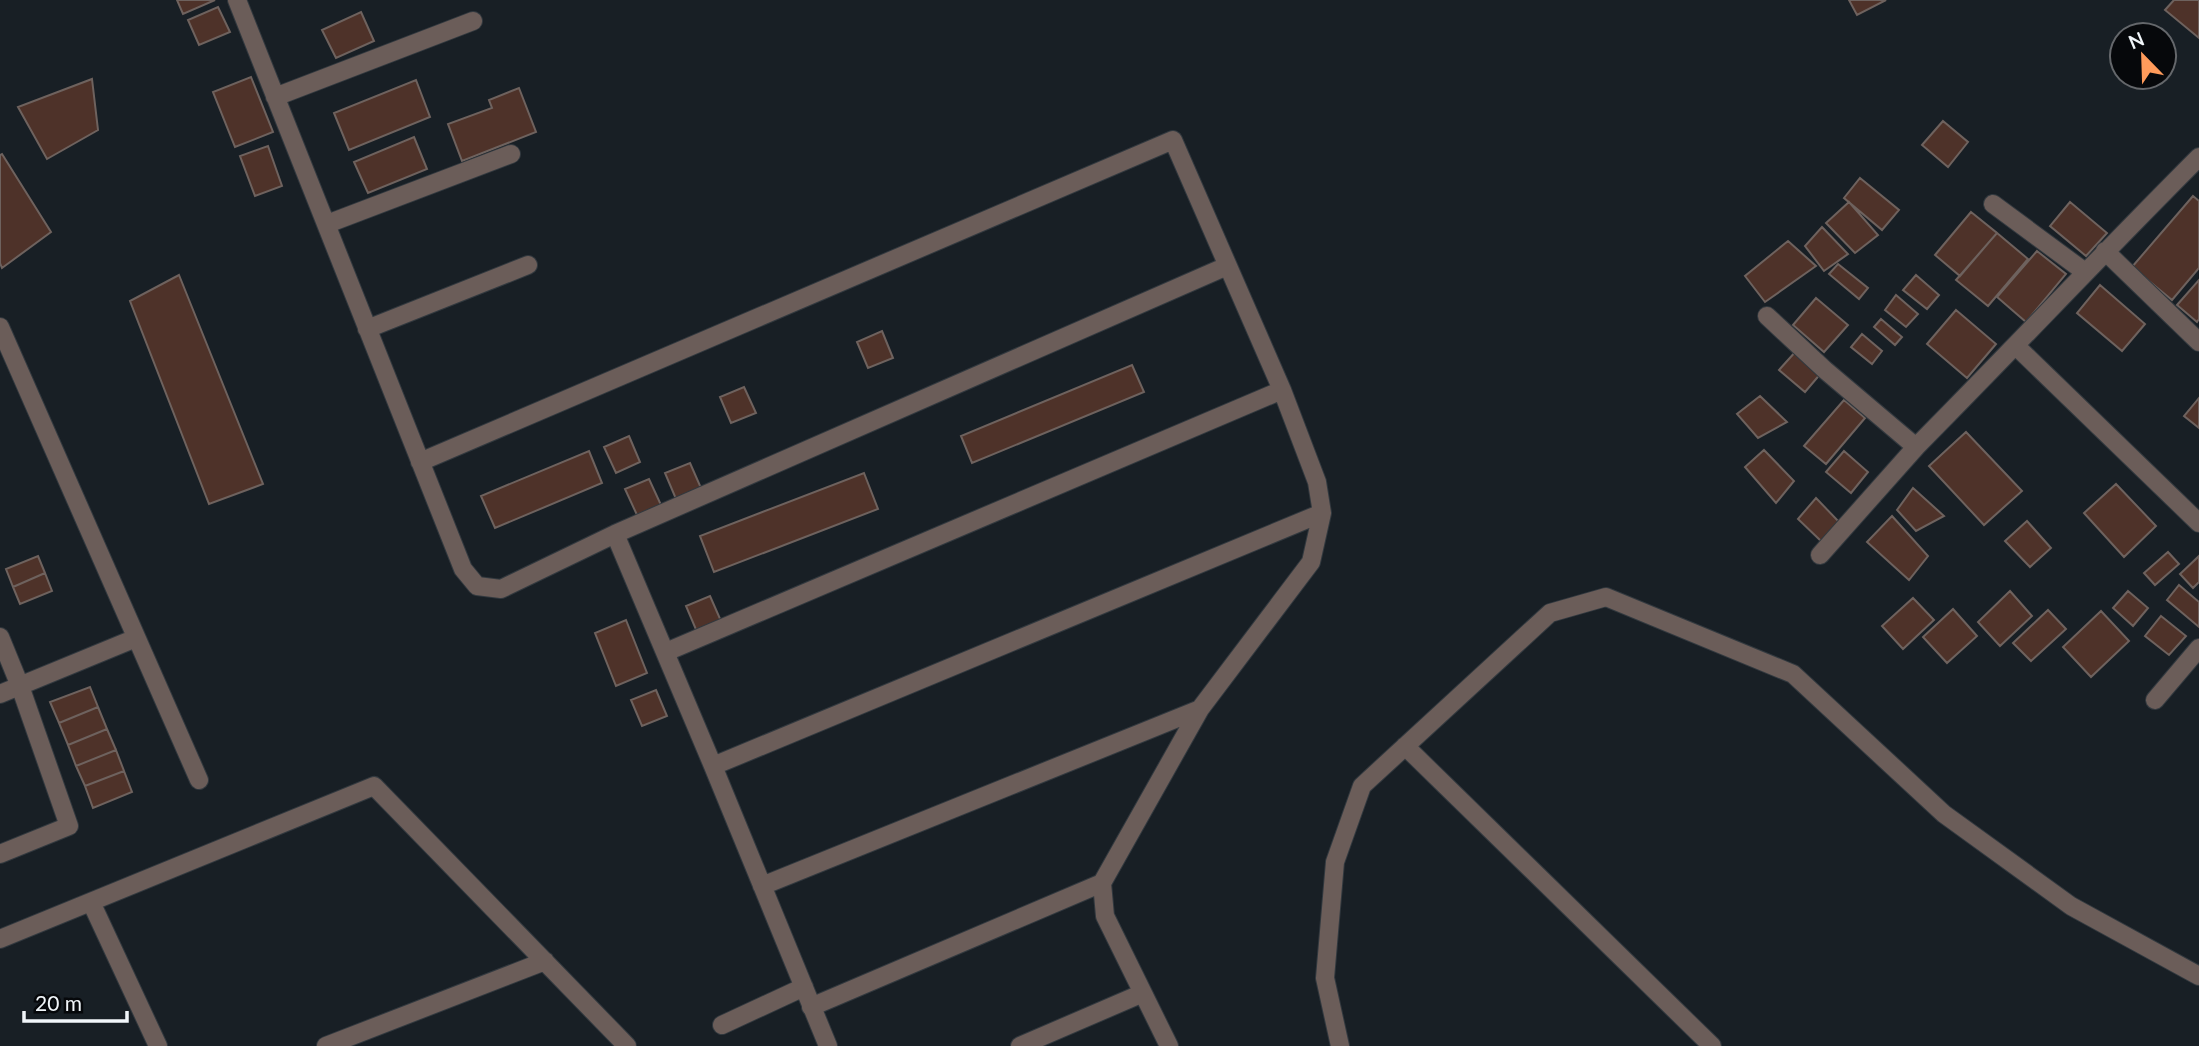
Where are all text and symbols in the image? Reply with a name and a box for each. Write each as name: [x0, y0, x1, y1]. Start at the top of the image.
north arrow: [2108, 21, 2178, 91]
text: N: [2125, 26, 2147, 53]
scale bar: [24, 979, 128, 1023]
text: 20 m: [35, 990, 82, 1015]

